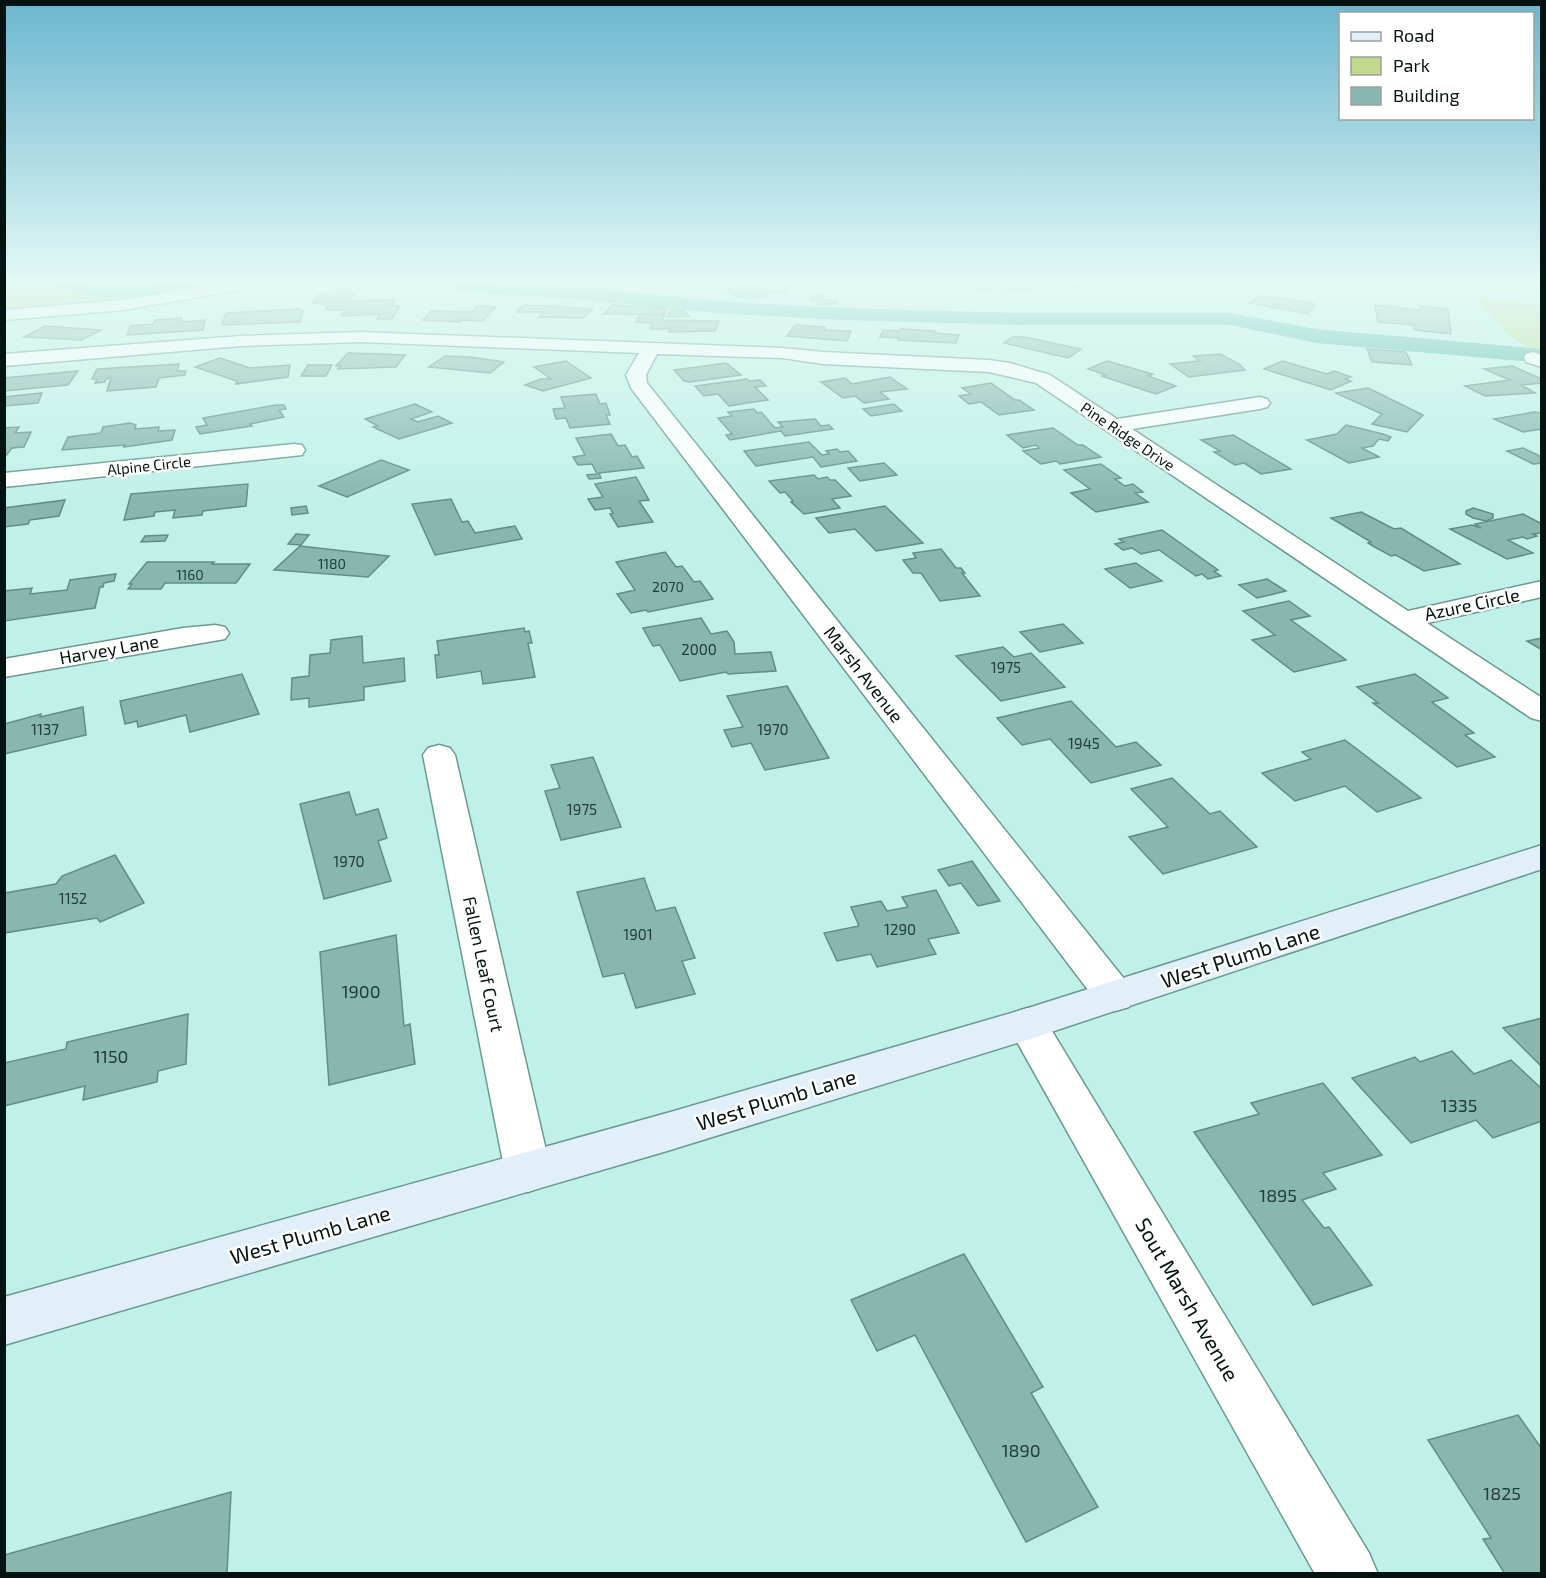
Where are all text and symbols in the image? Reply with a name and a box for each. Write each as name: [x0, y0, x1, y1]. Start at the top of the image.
legend: [1339, 12, 1534, 120]
text: Road: [1393, 24, 1434, 46]
text: Park: [1393, 54, 1430, 76]
text: Building: [1393, 84, 1460, 106]
street label: Pine Ridge Drive: [1078, 398, 1178, 474]
street label: Alpine Circle: [106, 452, 192, 478]
house number: 1180: [318, 555, 346, 572]
house number: 1160: [176, 566, 204, 583]
house number: 2070: [652, 578, 684, 595]
street label: Azure Circle: [1422, 583, 1522, 625]
street label: Marsh Avenue: [820, 621, 908, 727]
street label: Harvey Lane: [58, 629, 160, 669]
house number: 2000: [681, 640, 717, 658]
house number: 1975: [991, 658, 1021, 676]
house number: 1137: [31, 720, 59, 738]
house number: 1970: [757, 720, 789, 738]
house number: 1945: [1068, 734, 1100, 752]
house number: 1975: [567, 800, 597, 818]
house number: 1970: [333, 852, 365, 870]
house number: 1152: [59, 889, 87, 907]
street label: Fallen Leaf Court: [459, 894, 509, 1034]
street label: West Plumb Lane: [1157, 918, 1323, 992]
house number: 1290: [884, 920, 916, 938]
house number: 1901: [623, 925, 653, 943]
house number: 1900: [341, 980, 381, 1002]
house number: 1150: [94, 1045, 128, 1067]
street label: West Plumb Lane: [693, 1063, 859, 1135]
house number: 1335: [1441, 1094, 1477, 1116]
house number: 1895: [1259, 1184, 1297, 1206]
street label: West Plumb Lane: [227, 1199, 393, 1269]
street label: Sout Marsh Avenue: [1131, 1213, 1245, 1385]
house number: 1890: [1001, 1439, 1041, 1461]
house number: 1825: [1483, 1482, 1521, 1504]

